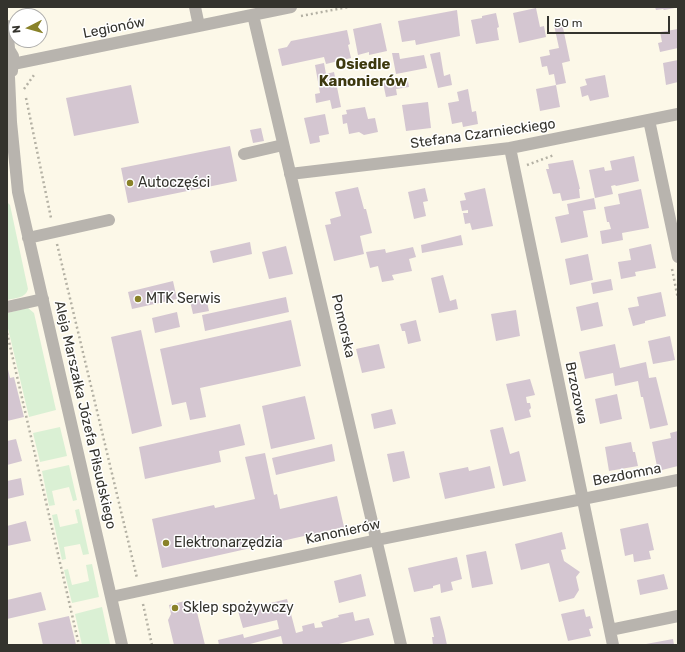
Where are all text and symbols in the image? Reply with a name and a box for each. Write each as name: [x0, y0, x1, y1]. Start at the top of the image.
north arrow: [8, 8, 48, 48]
scale bar: [549, 8, 672, 34]
street label: Legionów: [82, 14, 146, 42]
text: 50 m: [554, 16, 582, 30]
text: N: [10, 25, 23, 34]
district label: Osiedle Kanonierów: [319, 56, 407, 91]
street label: Stefana Czarnieckiego: [409, 115, 557, 153]
place label: Autoczęści: [138, 175, 210, 191]
marker: Autoczęści: [125, 178, 135, 188]
place label: MTK Serwis: [146, 291, 221, 307]
street label: Pomorska: [328, 293, 358, 359]
marker: MTK Serwis: [133, 294, 143, 304]
street label: Aleja Marszałka Józefa Piłsudskiego: [51, 299, 119, 531]
street label: Brzozowa: [561, 360, 591, 426]
street label: Bezdomna: [591, 460, 663, 490]
street label: Kanonierów: [304, 516, 382, 548]
place label: Elektronarzędzia: [174, 535, 283, 551]
marker: Elektronarzędzia: [161, 538, 171, 548]
place label: Sklep spożywczy: [183, 600, 294, 616]
marker: Sklep spożywczy: [170, 603, 180, 613]

